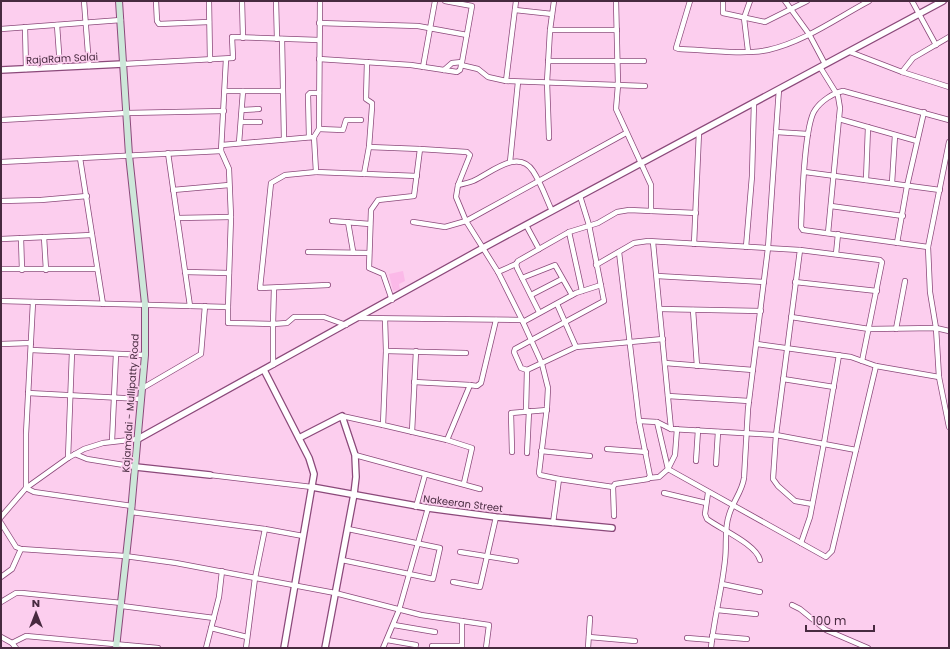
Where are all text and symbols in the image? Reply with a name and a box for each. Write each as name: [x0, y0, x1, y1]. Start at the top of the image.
street label: RajaRam Salai: [26, 49, 98, 68]
street label: Kajamalai - Mullipatty Road: [118, 333, 143, 473]
street label: Nakeeran Street: [422, 491, 504, 516]
north arrow: [16, 593, 56, 633]
text: N: [32, 595, 40, 611]
scale bar: [806, 607, 874, 633]
text: 100 m: [812, 612, 846, 629]

